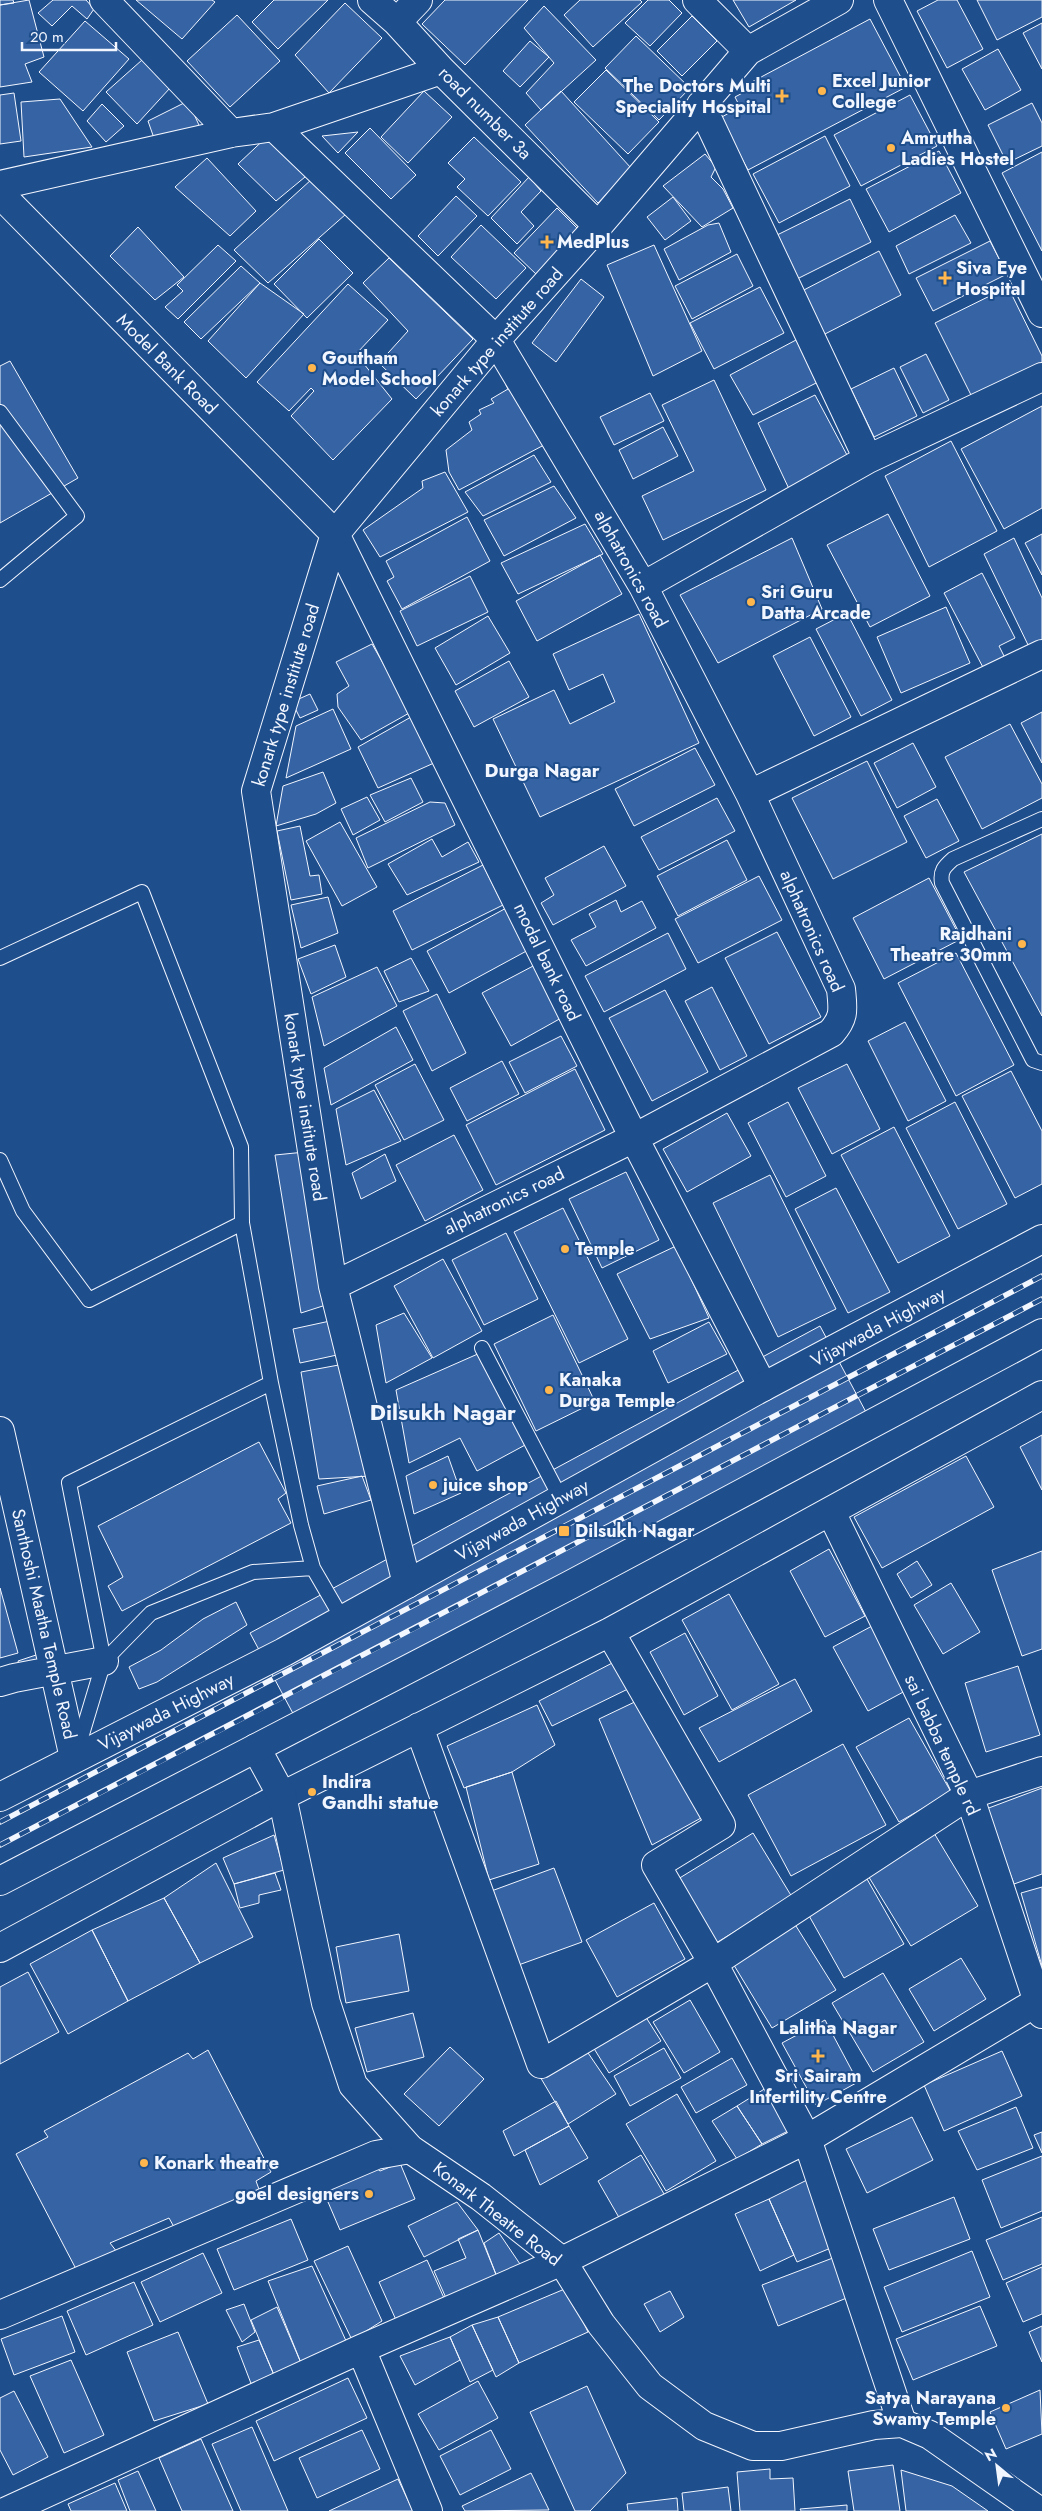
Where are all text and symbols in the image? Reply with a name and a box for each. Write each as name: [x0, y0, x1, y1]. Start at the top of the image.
scale bar: [22, 20, 116, 52]
text: 20 m: [30, 26, 64, 48]
street label: road number 3a: [432, 60, 538, 166]
place label: Excel Junior College: [832, 68, 932, 115]
place label: The Doctors Multi Speciality Hospital: [615, 73, 771, 120]
marker: Excel Junior College: [816, 85, 828, 97]
marker: The Doctors Multi Speciality Hospital: [775, 89, 789, 103]
place label: Amrutha Ladies Hostel: [900, 125, 1014, 172]
marker: Amrutha Ladies Hostel: [885, 142, 897, 154]
place label: MedPlus: [557, 229, 629, 255]
marker: MedPlus: [541, 236, 553, 248]
place label: Siva Eye Hospital: [956, 255, 1027, 302]
street label: konark type institute road: [425, 262, 569, 422]
marker: Siva Eye Hospital: [938, 271, 952, 285]
street label: Model Bank Road: [111, 308, 223, 420]
place label: Goutham Model School: [322, 345, 437, 392]
marker: Goutham Model School: [306, 362, 318, 374]
street label: alphatronics road: [588, 505, 674, 633]
place label: Sri Guru Datta Arcade: [761, 579, 871, 626]
marker: Sri Guru Datta Arcade: [745, 596, 757, 608]
street label: konark type institute road: [246, 600, 326, 790]
district label: Durga Nagar: [485, 757, 600, 784]
street label: alphatronics road: [773, 866, 851, 996]
street label: modal bank road: [507, 898, 587, 1026]
place label: Rajdhani Theatre 30mm: [890, 921, 1012, 968]
marker: Rajdhani Theatre 30mm: [1016, 938, 1028, 950]
street label: konark type institute road: [277, 1011, 333, 1203]
street label: alphatronics road: [439, 1161, 569, 1241]
place label: Temple: [575, 1236, 635, 1262]
marker: Temple: [559, 1243, 571, 1255]
street label: Vijaywada Highway: [806, 1280, 950, 1374]
place label: Kanaka Durga Temple: [559, 1367, 675, 1414]
marker: Kanaka Durga Temple: [543, 1384, 555, 1396]
district label: Dilsukh Nagar: [370, 1396, 516, 1428]
place label: juice shop: [441, 1472, 528, 1498]
street label: Vijaywada Highway: [450, 1472, 594, 1568]
marker: juice shop: [427, 1479, 439, 1491]
street label: Santhoshi Maatha Temple Road: [5, 1506, 83, 1742]
place label: Dilsukh Nagar: [575, 1518, 695, 1544]
marker: Dilsukh Nagar: [557, 1524, 571, 1538]
street label: Vijaywada Highway: [94, 1667, 238, 1757]
street label: sai babba temple rd: [898, 1670, 986, 1820]
place label: Indira Gandhi statue: [322, 1769, 438, 1816]
marker: Indira Gandhi statue: [306, 1786, 318, 1798]
district label: Lalitha Nagar: [779, 2014, 897, 2041]
marker: Sri Sairam Infertility Centre: [811, 2049, 825, 2063]
place label: Sri Sairam Infertility Centre: [749, 2063, 887, 2110]
place label: Konark theatre: [154, 2150, 279, 2176]
street label: Konark Theatre Road: [427, 2156, 567, 2272]
marker: Konark theatre: [138, 2157, 150, 2169]
place label: goel designers: [235, 2181, 359, 2207]
marker: goel designers: [363, 2188, 375, 2200]
place label: Satya Narayana Swamy Temple: [865, 2385, 996, 2432]
marker: Satya Narayana Swamy Temple: [1000, 2402, 1012, 2414]
north arrow: [972, 2441, 1022, 2491]
text: N: [981, 2443, 1000, 2466]

